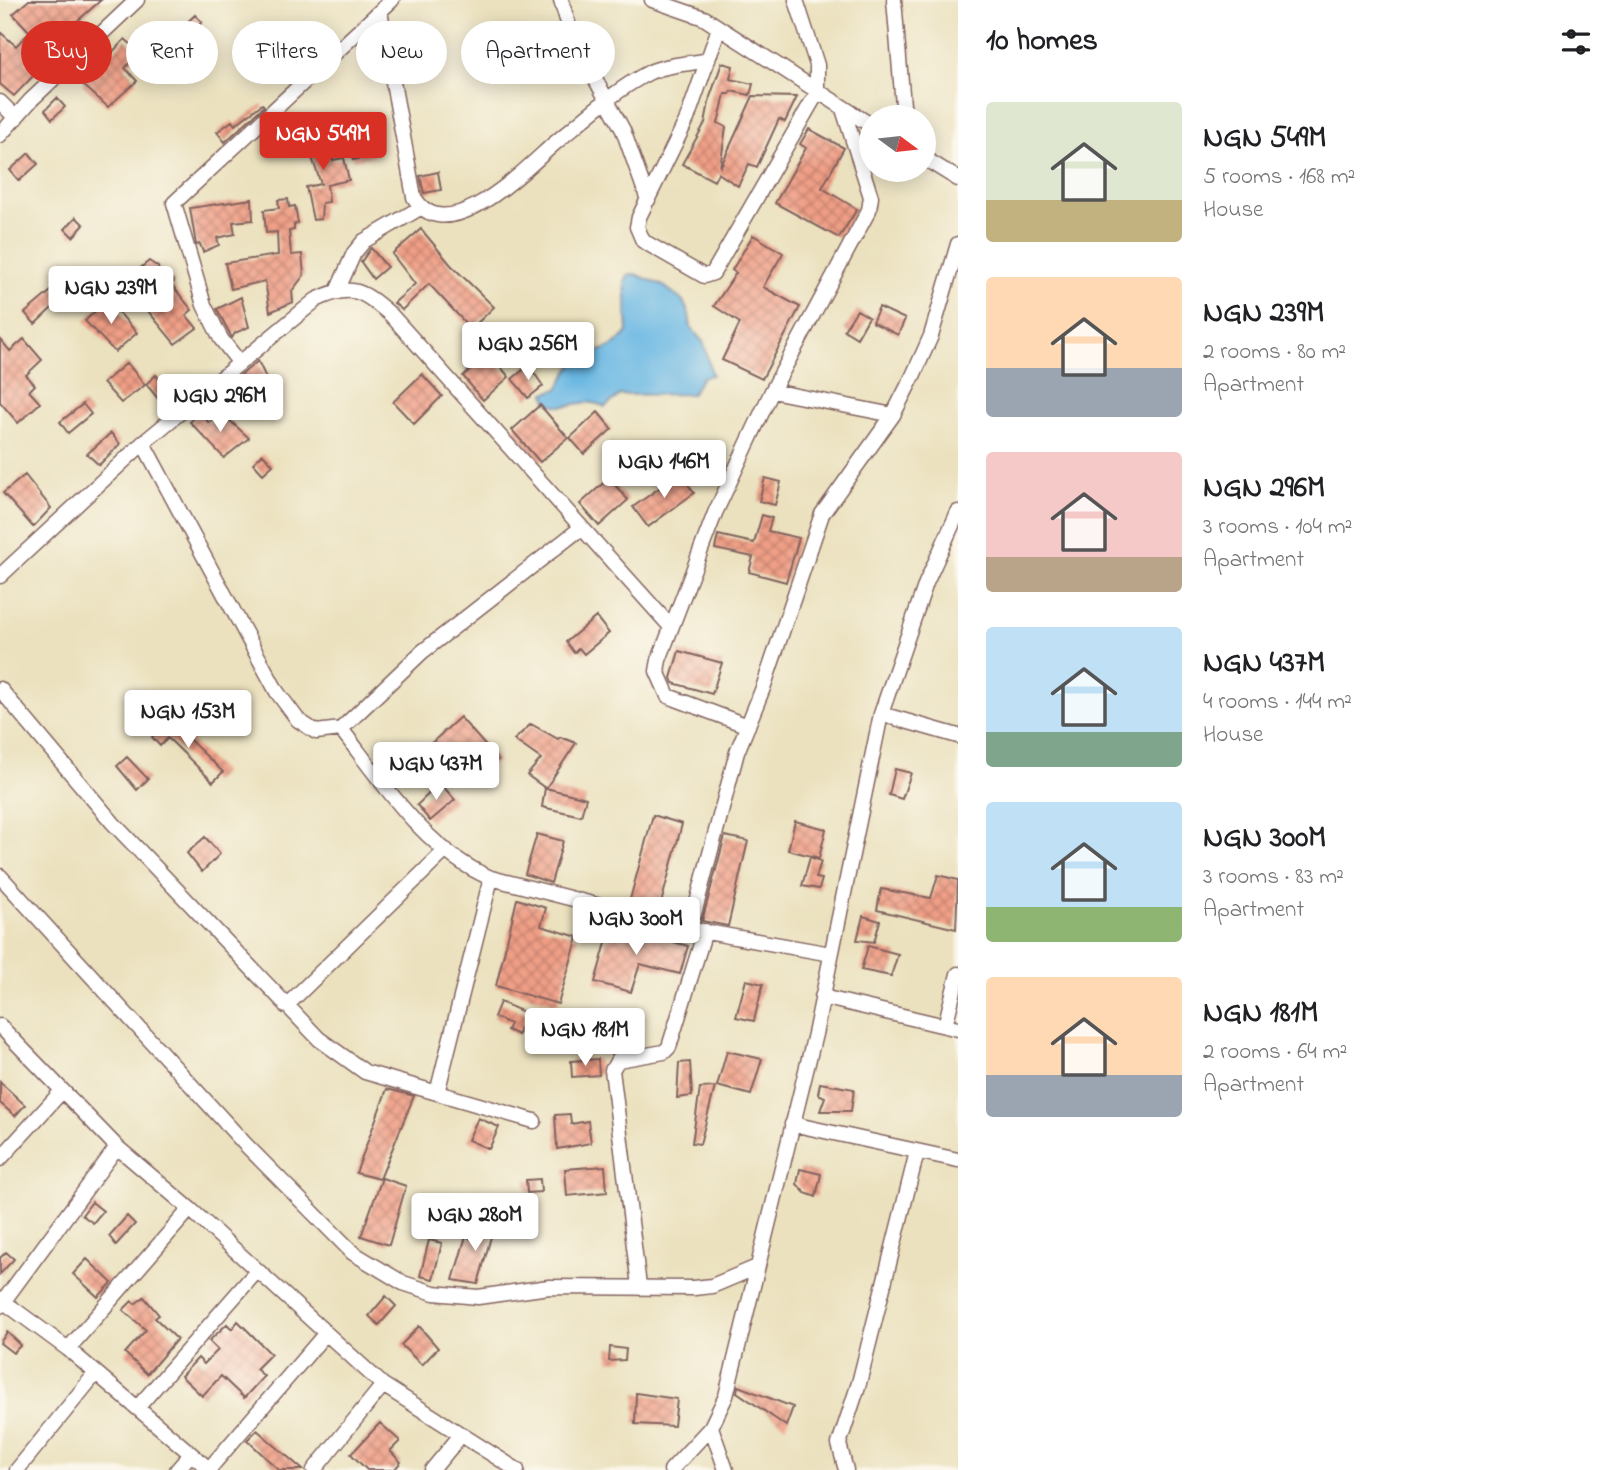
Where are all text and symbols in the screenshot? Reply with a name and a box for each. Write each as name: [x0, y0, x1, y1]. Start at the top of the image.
text: 10 homes: [986, 20, 1098, 64]
chip: Buy: [21, 21, 112, 84]
chip: Rent: [126, 21, 218, 84]
chip: Filters: [232, 21, 342, 84]
chip: New: [356, 21, 447, 84]
chip: Apartment: [461, 21, 615, 84]
icon: filters: [1557, 23, 1595, 61]
north arrow: [859, 105, 936, 182]
map controls: [859, 105, 936, 182]
pin: NGN 549M: [251, 113, 395, 172]
text: NGN 549M: [1203, 117, 1327, 161]
text: NGN 549M: [276, 118, 370, 151]
icon: home: [1042, 130, 1126, 214]
text: 5 rooms · 168 m²: [1203, 161, 1355, 194]
text: House: [1203, 194, 1263, 227]
pin: NGN 239M: [39, 266, 183, 326]
text: NGN 239M: [64, 272, 158, 305]
text: NGN 239M: [1203, 292, 1324, 336]
icon: home: [1042, 305, 1126, 389]
pin: NGN 256M: [456, 322, 600, 382]
text: NGN 256M: [478, 328, 578, 361]
text: 2 rooms · 80 m²: [1203, 336, 1346, 369]
text: Apartment: [1203, 369, 1304, 402]
pin: NGN 296M: [148, 374, 292, 434]
text: NGN 296M: [173, 380, 267, 413]
pin: NGN 146M: [592, 440, 736, 500]
text: NGN 146M: [618, 446, 710, 479]
text: NGN 296M: [1203, 467, 1325, 511]
icon: home: [1042, 480, 1126, 564]
text: 3 rooms · 104 m²: [1203, 511, 1352, 544]
text: Apartment: [1203, 544, 1304, 577]
text: NGN 437M: [1203, 642, 1325, 686]
icon: home: [1042, 655, 1126, 739]
text: 4 rooms · 144 m²: [1203, 686, 1352, 719]
pin: NGN 153M: [116, 690, 260, 750]
text: NGN 153M: [140, 696, 236, 729]
text: House: [1203, 719, 1263, 752]
pin: NGN 437M: [364, 742, 508, 802]
text: NGN 437M: [389, 748, 483, 781]
text: NGN 300M: [1203, 817, 1326, 861]
icon: home: [1042, 830, 1126, 914]
text: 3 rooms · 83 m²: [1203, 861, 1344, 894]
text: Apartment: [1203, 894, 1304, 927]
pin: NGN 300M: [564, 898, 708, 957]
text: NGN 300M: [589, 903, 683, 936]
text: NGN 181M: [1203, 992, 1318, 1036]
icon: home: [1042, 1005, 1126, 1089]
pin: NGN 181M: [513, 1009, 657, 1068]
text: NGN 181M: [541, 1014, 629, 1047]
text: 2 rooms · 64 m²: [1203, 1036, 1347, 1069]
text: Apartment: [1203, 1069, 1304, 1102]
pin: NGN 280M: [403, 1194, 547, 1253]
text: NGN 280M: [427, 1199, 523, 1232]

